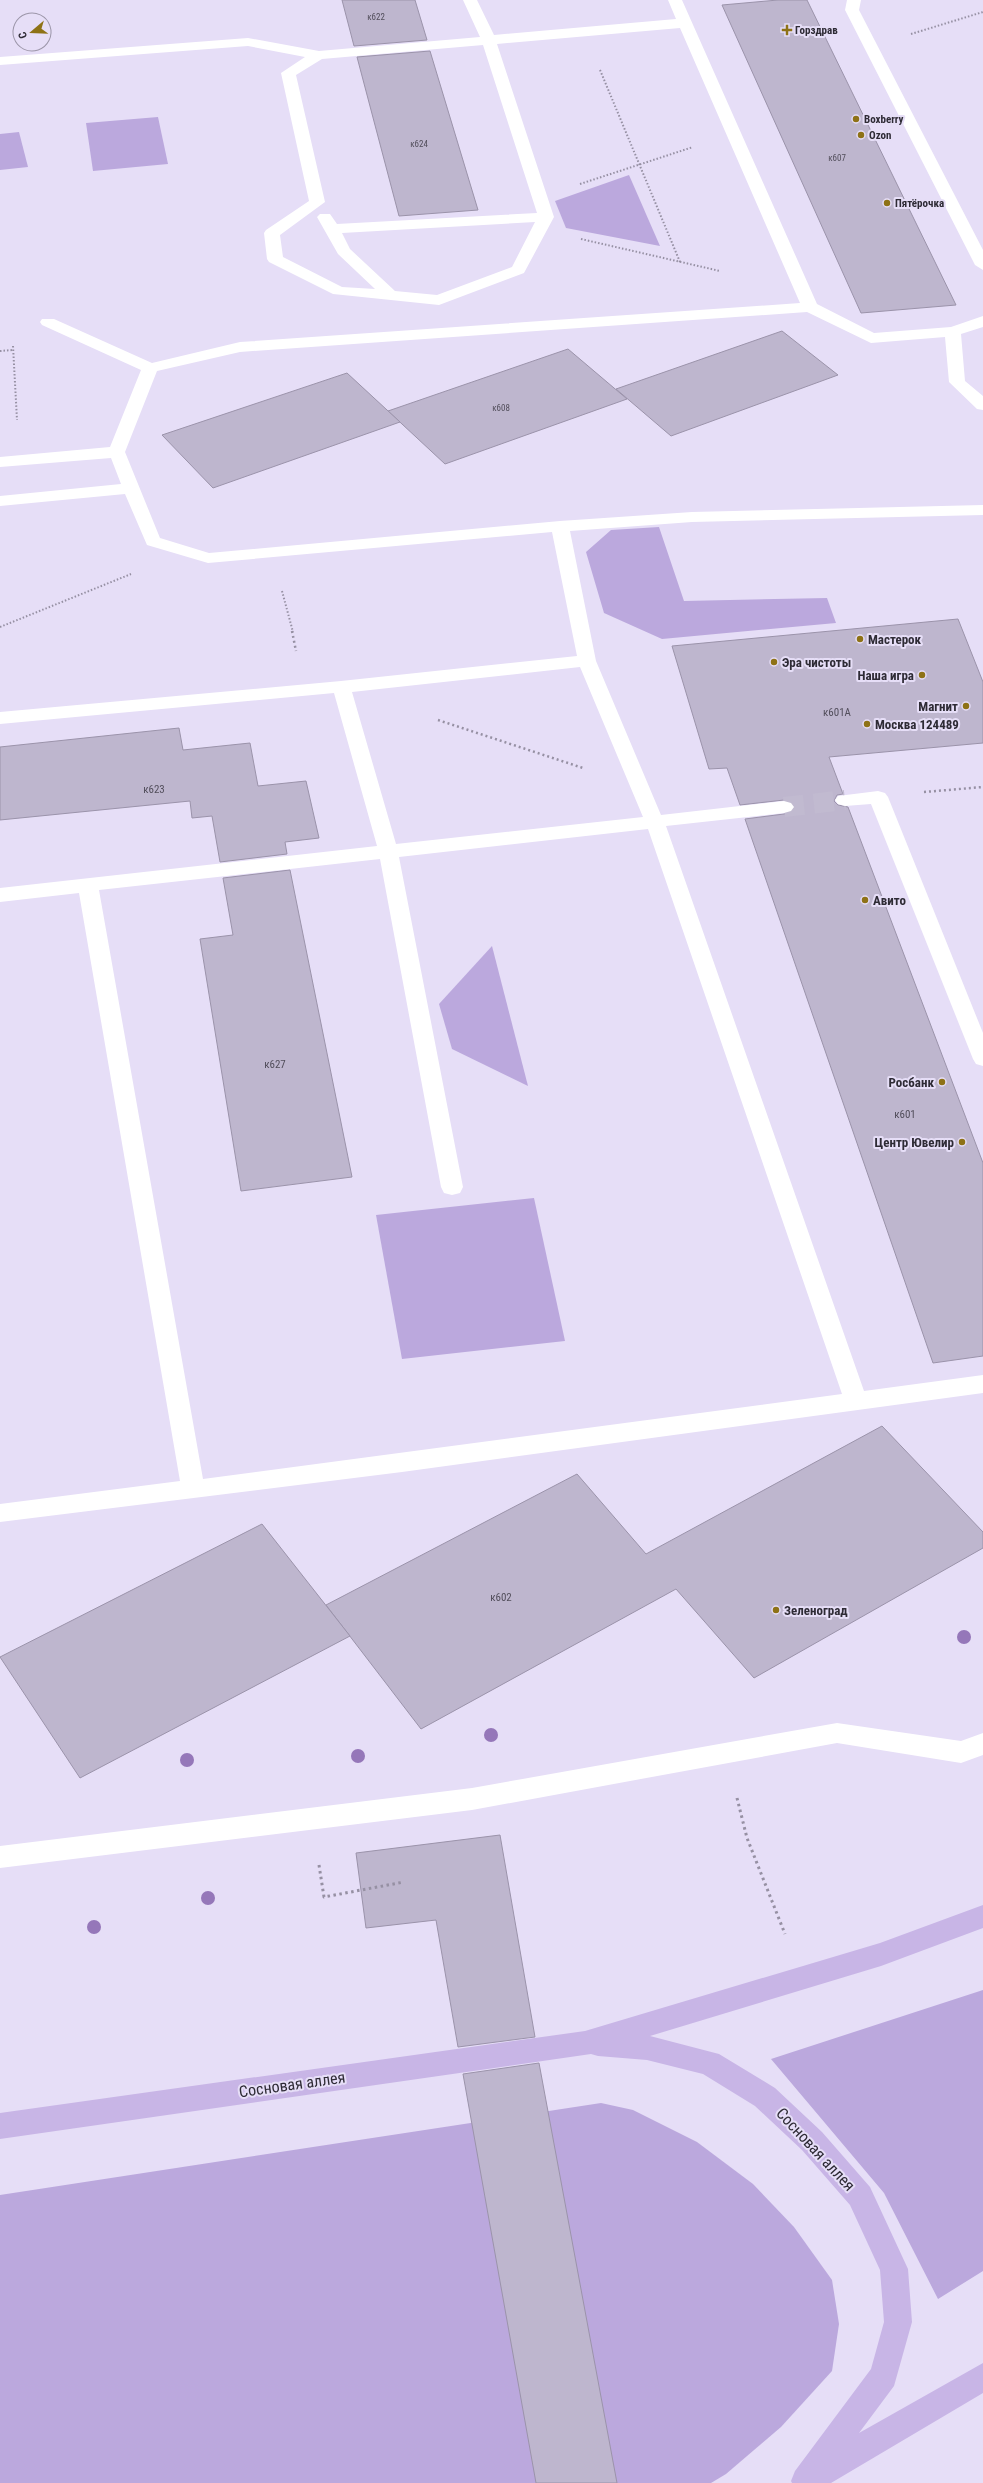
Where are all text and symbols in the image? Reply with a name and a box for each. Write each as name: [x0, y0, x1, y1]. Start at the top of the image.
north arrow: [12, 12, 52, 52]
house number: к622: [367, 12, 385, 22]
place label: Горздрав: [795, 24, 838, 37]
marker: Горздрав: [782, 25, 792, 35]
text: С: [16, 30, 30, 40]
place label: Boxberry: [864, 113, 904, 126]
marker: Boxberry: [851, 114, 861, 124]
place label: Ozon: [869, 129, 891, 142]
marker: Ozon: [856, 130, 866, 140]
house number: к624: [410, 139, 428, 149]
house number: к607: [828, 153, 846, 163]
place label: Пятёрочка: [895, 197, 944, 210]
marker: Пятёрочка: [882, 198, 892, 208]
house number: к608: [492, 403, 510, 413]
place label: Мастерок: [868, 632, 922, 647]
marker: Мастерок: [855, 634, 865, 644]
place label: Эра чистоты: [782, 655, 851, 670]
marker: Эра чистоты: [769, 657, 779, 667]
place label: Наша игра: [857, 668, 914, 683]
marker: Наша игра: [917, 670, 927, 680]
place label: Магнит: [918, 699, 958, 714]
marker: Магнит: [961, 701, 971, 711]
house number: к601А: [823, 706, 852, 719]
place label: Москва 124489: [875, 717, 959, 732]
marker: Москва 124489: [862, 719, 872, 729]
house number: к623: [143, 783, 165, 796]
place label: Авито: [873, 893, 906, 908]
marker: Авито: [860, 895, 870, 905]
house number: к627: [264, 1058, 286, 1071]
place label: Росбанк: [889, 1075, 934, 1090]
marker: Росбанк: [937, 1077, 947, 1087]
house number: к601: [894, 1108, 916, 1121]
place label: Центр Ювелир: [875, 1135, 954, 1150]
marker: Центр Ювелир: [957, 1137, 967, 1147]
house number: к602: [490, 1591, 512, 1604]
place label: Зеленоград: [784, 1603, 848, 1618]
marker: Зеленоград: [771, 1605, 781, 1615]
street label: Сосновая аллея: [238, 2068, 346, 2101]
street label: Сосновая аллея: [772, 2104, 859, 2195]

